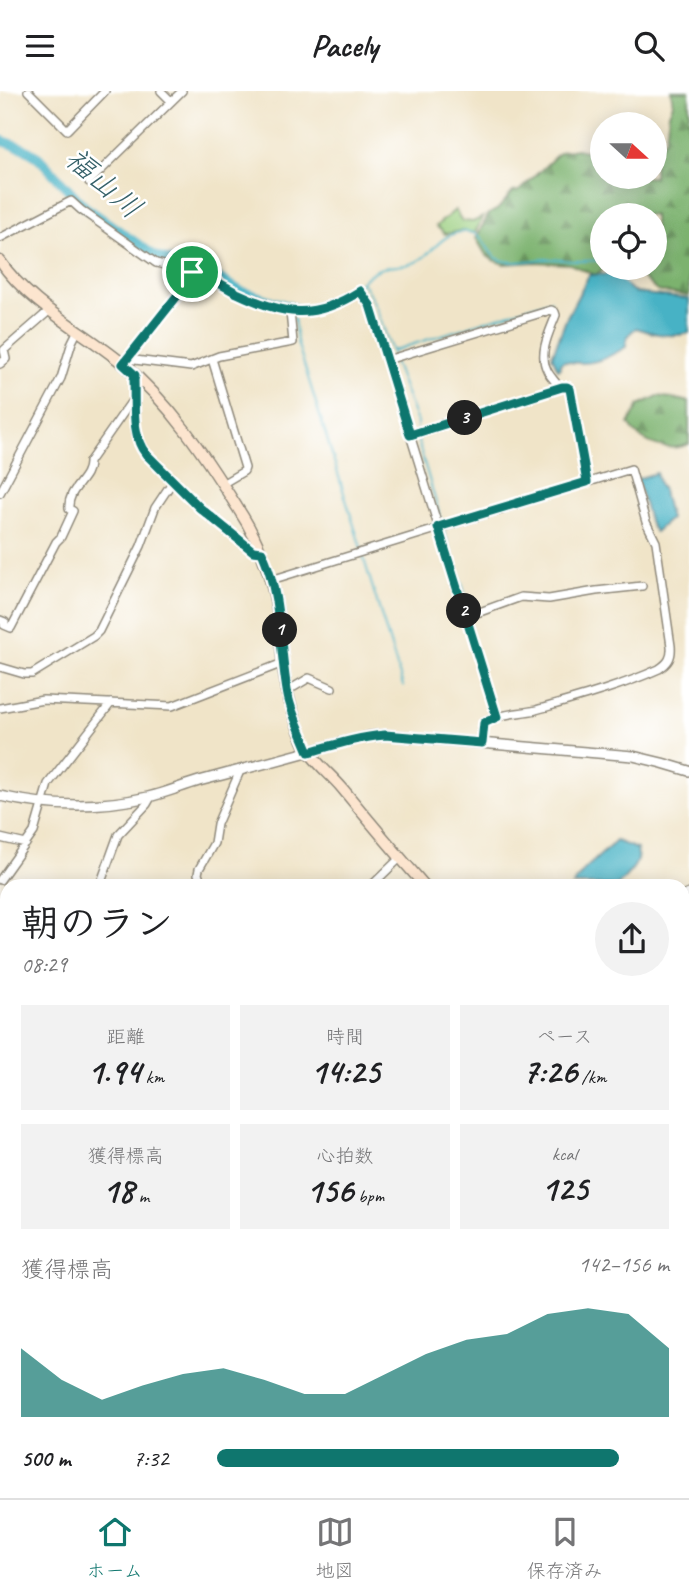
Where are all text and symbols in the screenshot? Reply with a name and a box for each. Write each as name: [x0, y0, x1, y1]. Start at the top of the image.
text: Pacely: [311, 25, 378, 66]
icon: menu: [21, 27, 59, 65]
icon: search: [630, 27, 668, 65]
north arrow: [590, 112, 667, 189]
map controls: [590, 112, 667, 280]
water label: 福山川: [58, 139, 150, 227]
button: locate: [590, 203, 667, 280]
pin: [162, 242, 222, 302]
icon: arrive: [173, 253, 211, 291]
pin: 3: [448, 401, 482, 435]
text: 3: [460, 405, 469, 429]
pin: 2: [447, 594, 482, 629]
text: 2: [459, 598, 468, 622]
pin: 1: [262, 613, 298, 647]
text: 1: [275, 617, 284, 641]
text: 朝のラン: [21, 900, 173, 947]
button: share: [595, 902, 669, 976]
text: 08:29: [21, 950, 67, 979]
text: 距離: [107, 1025, 145, 1049]
text: 時間: [326, 1025, 364, 1049]
text: ペース: [536, 1025, 592, 1049]
text: 1.94: [87, 1049, 141, 1094]
text: 14:25: [310, 1049, 380, 1094]
text: 7:26: [522, 1049, 577, 1094]
text: km: [141, 1065, 164, 1089]
text: /km: [577, 1065, 606, 1089]
text: kcal: [552, 1142, 577, 1166]
text: 獲得標高: [88, 1144, 164, 1168]
text: 心拍数: [316, 1144, 374, 1168]
text: 125: [541, 1166, 588, 1211]
text: 18: [102, 1168, 134, 1213]
text: 156: [306, 1168, 353, 1213]
text: m: [134, 1184, 149, 1208]
text: bpm: [353, 1184, 384, 1208]
text: 142–156 m: [578, 1250, 669, 1279]
text: 獲得標高: [21, 1255, 113, 1284]
text: 500 m: [21, 1444, 70, 1473]
text: 7:32: [133, 1444, 169, 1473]
tab: ホーム: [86, 1513, 143, 1583]
tab: 地図: [316, 1513, 354, 1583]
tab: 保存済み: [527, 1513, 603, 1583]

